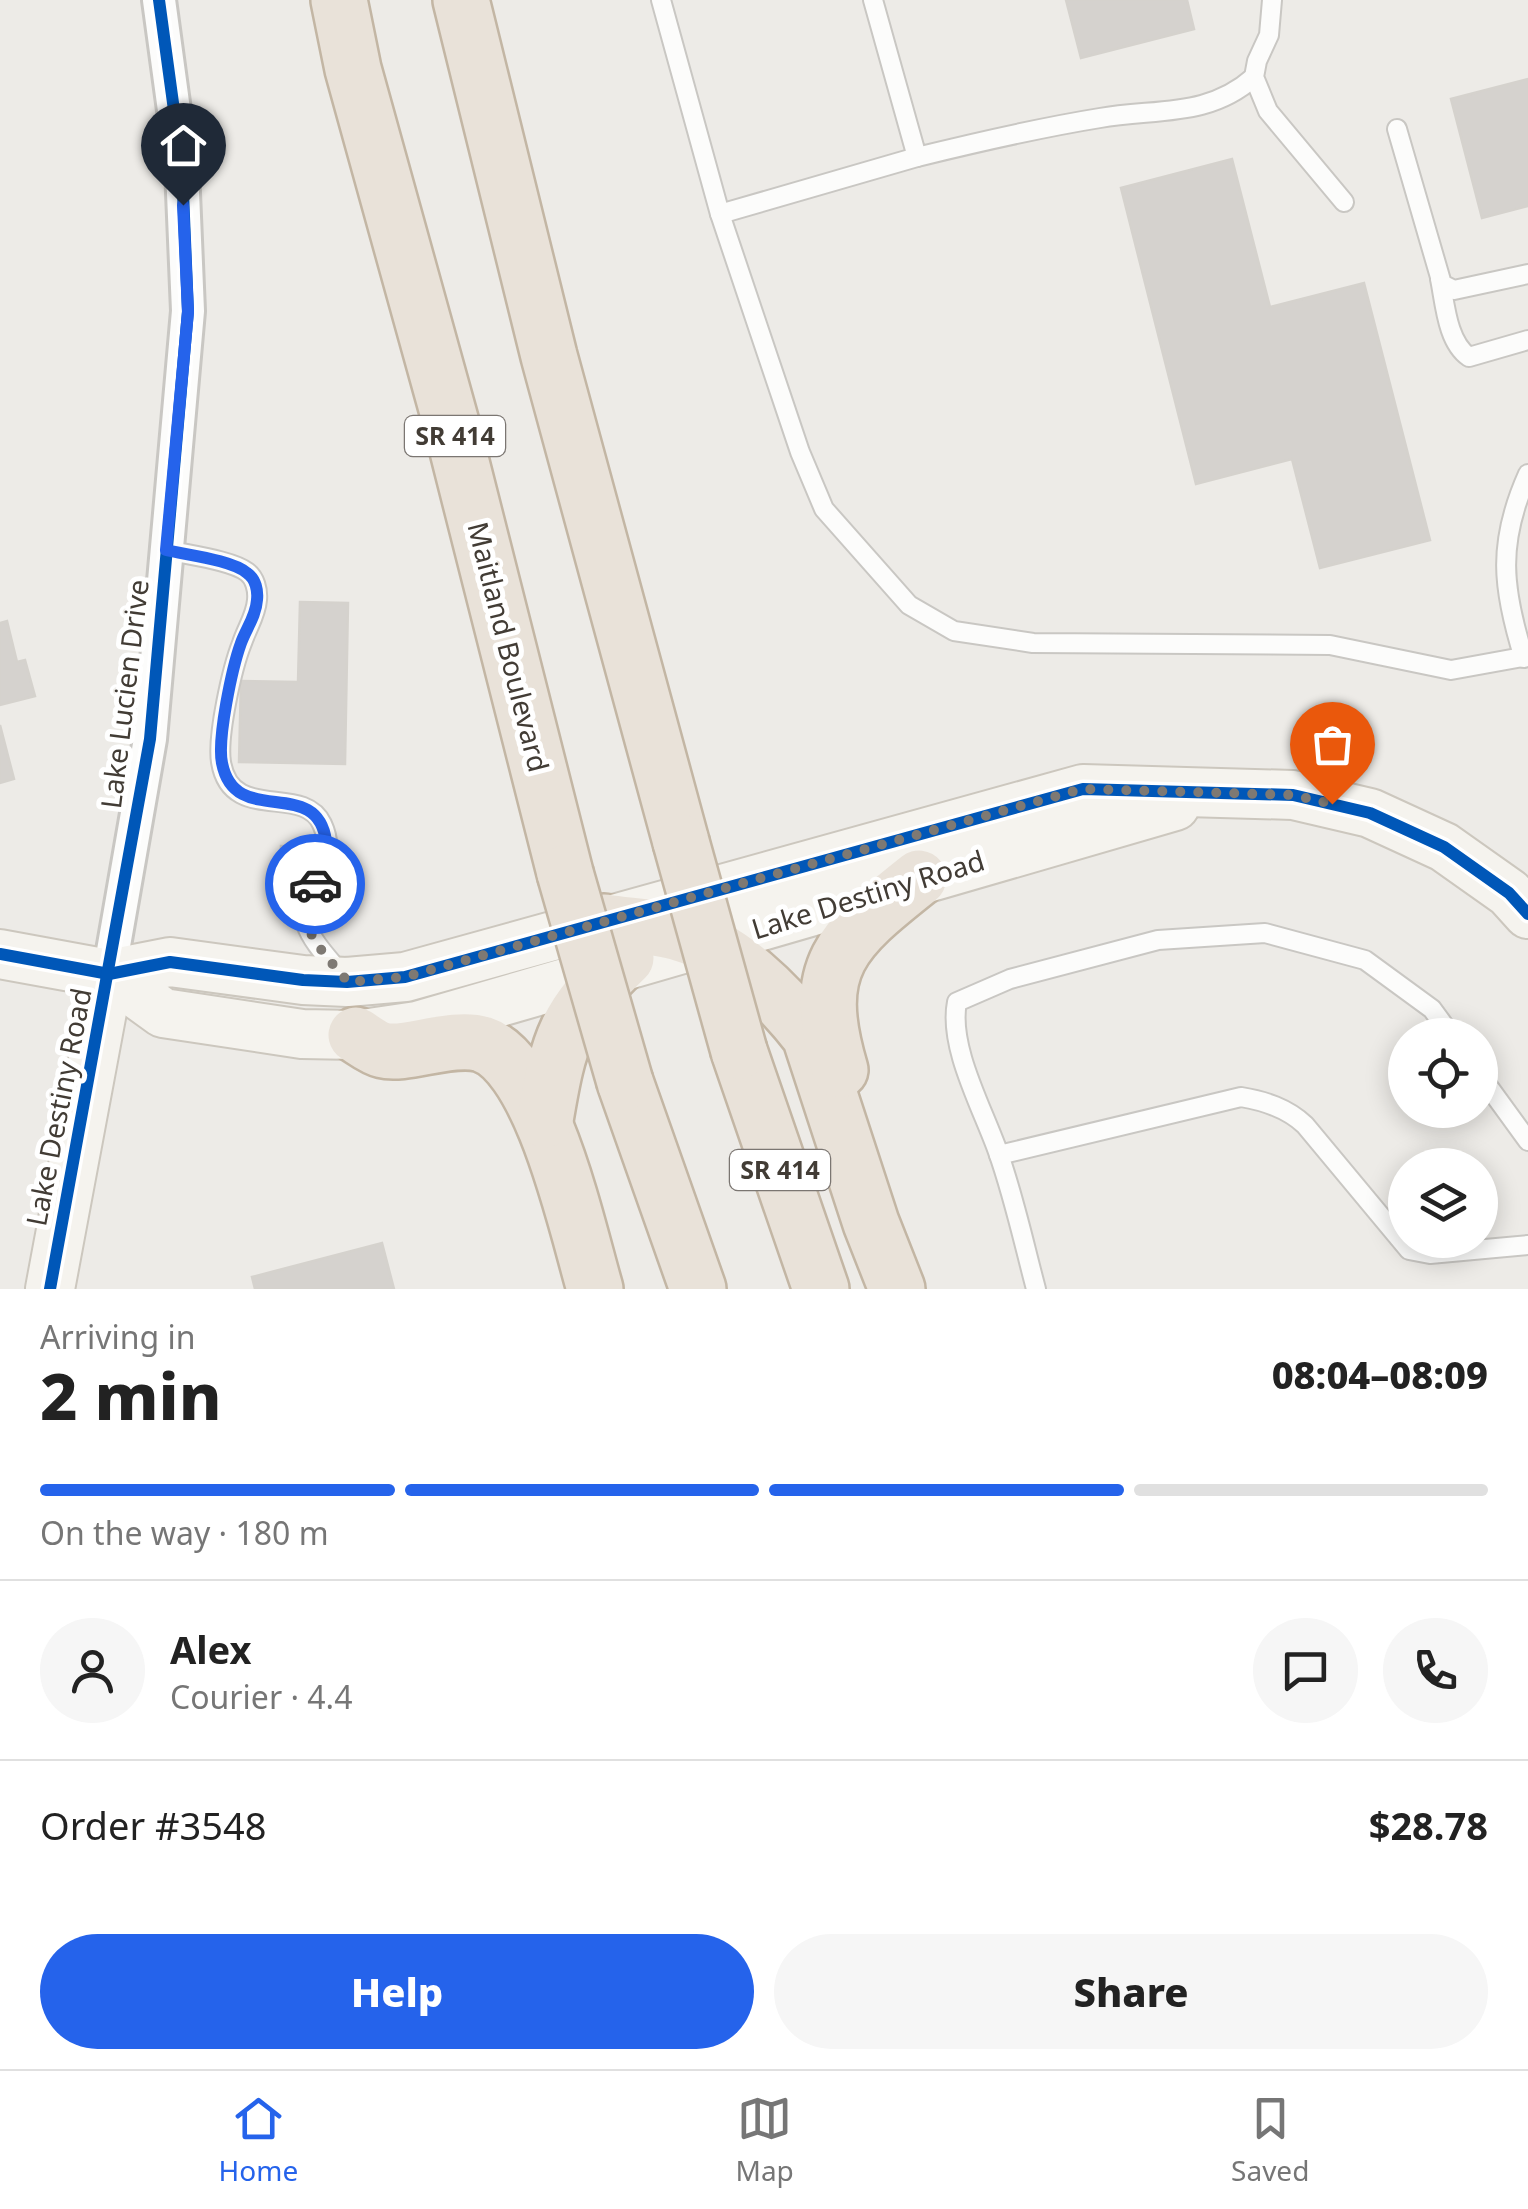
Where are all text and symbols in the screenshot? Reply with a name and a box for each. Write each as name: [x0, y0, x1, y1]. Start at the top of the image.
pin: [141, 103, 226, 206]
icon: home: [156, 118, 211, 173]
road number: SR 414: [405, 416, 505, 456]
street label: Maitland Boulevard: [460, 518, 558, 776]
street label: Lake Lucien Drive: [91, 577, 157, 811]
pin: [1290, 702, 1375, 805]
icon: bag: [1305, 717, 1360, 772]
courier: [265, 834, 365, 934]
street label: Lake Destiny Road: [747, 841, 989, 948]
icon: car: [288, 857, 343, 912]
street label: Lake Destiny Road: [16, 985, 100, 1229]
map controls: [1388, 1018, 1498, 1258]
button: locate: [1388, 1018, 1498, 1128]
button: layers: [1388, 1148, 1498, 1258]
road number: SR 414: [730, 1150, 830, 1190]
text: Arriving in: [40, 1315, 195, 1358]
text: 08:04–08:09: [1272, 1348, 1488, 1400]
text: 2 min: [40, 1351, 222, 1439]
text: On the way · 180 m: [40, 1511, 329, 1554]
button: person: [40, 1618, 145, 1723]
button: chat: [1253, 1618, 1358, 1723]
button: phone: [1383, 1618, 1488, 1723]
text: Alex: [170, 1623, 252, 1675]
text: Courier · 4.4: [170, 1675, 353, 1718]
text: Order #3548: [40, 1799, 266, 1851]
text: $28.78: [1369, 1799, 1488, 1851]
button: Help: [40, 1934, 754, 2049]
button: Share: [774, 1934, 1488, 2049]
tab: Home: [219, 2091, 298, 2189]
tab: Map: [736, 2091, 794, 2189]
tab: Saved: [1231, 2091, 1309, 2189]

